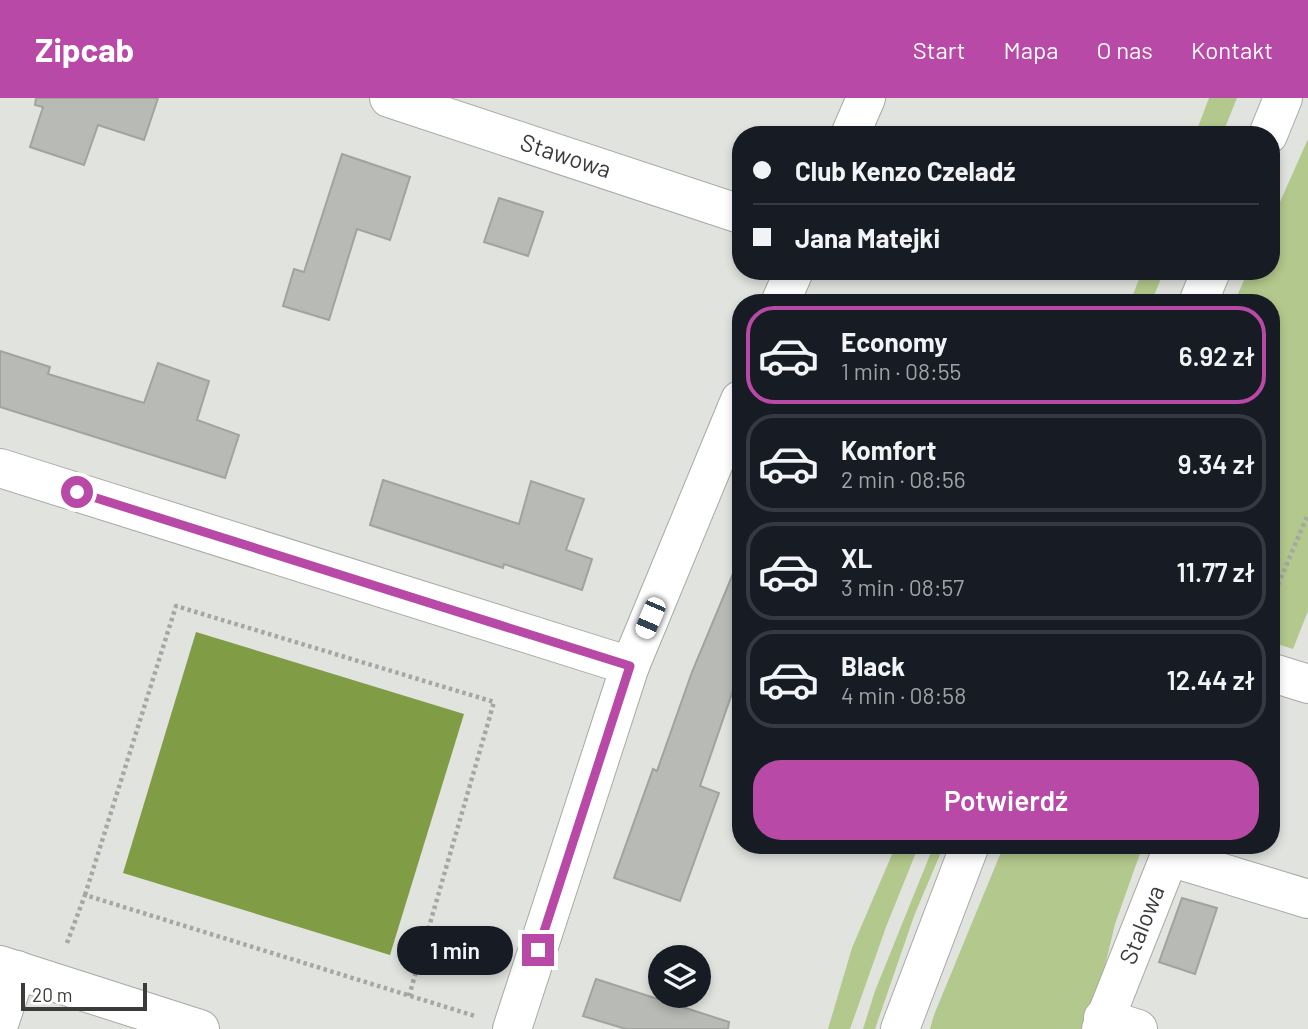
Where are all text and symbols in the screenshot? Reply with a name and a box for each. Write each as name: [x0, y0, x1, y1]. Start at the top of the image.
text: Zipcab: [35, 29, 134, 69]
text: Start: [913, 35, 965, 64]
text: Mapa: [1003, 35, 1058, 64]
text: O nas: [1096, 35, 1153, 64]
text: Kontakt: [1191, 35, 1273, 64]
street label: Stawowa: [517, 126, 615, 183]
text: Club Kenzo Czeladź: [795, 155, 1015, 186]
text: Jana Matejki: [795, 222, 940, 253]
icon: car: [757, 324, 820, 387]
text: Economy: [841, 326, 947, 357]
text: 6.92 zł: [1179, 340, 1255, 371]
text: 1 min · 08:55: [841, 357, 961, 385]
icon: car: [757, 432, 820, 495]
text: Komfort: [841, 434, 936, 465]
text: 9.34 zł: [1178, 448, 1255, 479]
text: 2 min · 08:56: [841, 465, 966, 493]
route start: [61, 476, 93, 508]
icon: car: [757, 540, 820, 603]
text: XL: [841, 542, 872, 573]
text: 11.77 zł: [1177, 556, 1255, 587]
text: 3 min · 08:57: [841, 573, 964, 601]
car: [633, 595, 668, 641]
icon: car: [757, 648, 820, 711]
text: Black: [841, 650, 905, 681]
text: 12.44 zł: [1166, 664, 1255, 695]
text: 4 min · 08:58: [841, 681, 966, 709]
button: Potwierdź: [753, 760, 1259, 840]
street label: Stalowa: [1112, 881, 1170, 968]
callout: 1 min: [398, 926, 514, 974]
route end: [522, 934, 554, 966]
text: 1 min: [430, 936, 480, 964]
map controls: [648, 945, 711, 1008]
button: layers: [648, 945, 711, 1008]
scale bar: [21, 980, 147, 1012]
text: 20 m: [32, 983, 72, 1006]

